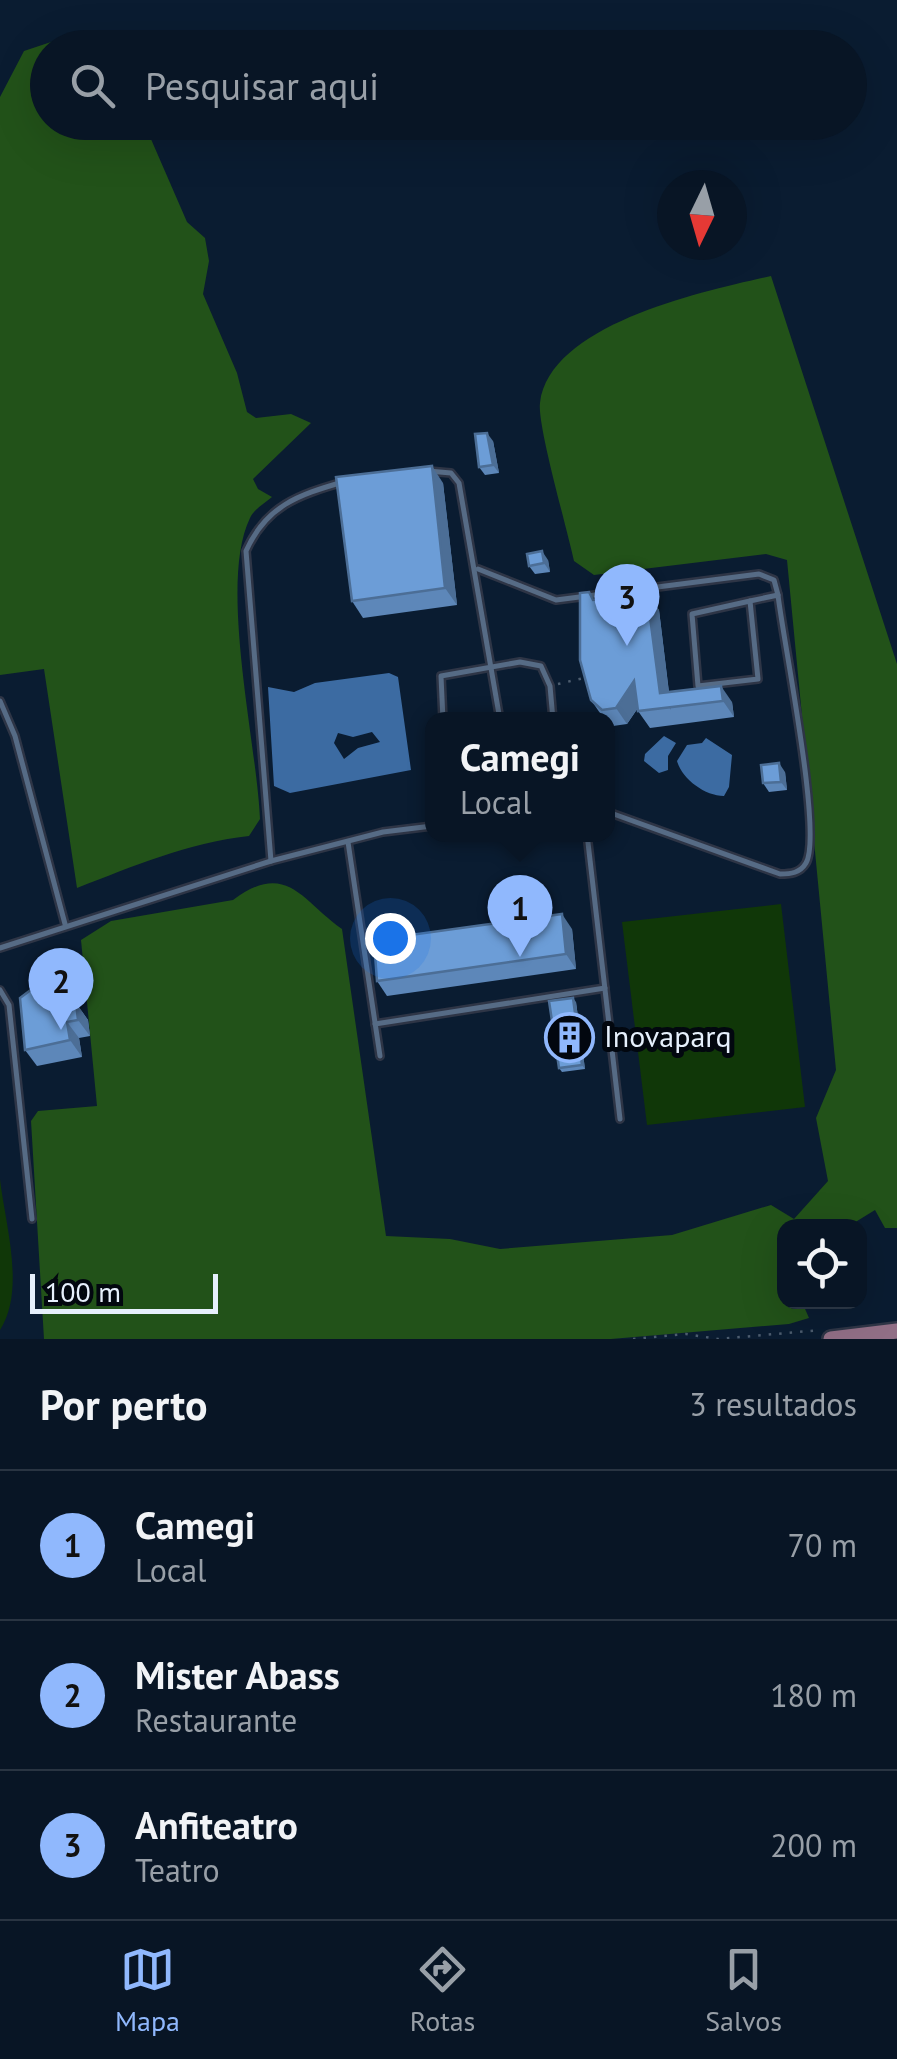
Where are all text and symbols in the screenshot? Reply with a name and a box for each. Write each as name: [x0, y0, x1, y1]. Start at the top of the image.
search box: [30, 30, 867, 140]
icon: search: [65, 58, 120, 113]
text: Pesquisar aqui: [145, 61, 379, 110]
north arrow: [657, 170, 747, 260]
pin: 3: [594, 564, 660, 646]
popup: [425, 712, 615, 842]
text: Camegi: [460, 732, 580, 781]
text: Local: [460, 781, 531, 823]
pin: 1: [488, 874, 552, 957]
your location: [365, 913, 416, 964]
pin: 2: [28, 948, 94, 1030]
building icon: Inovaparq: [543, 1011, 595, 1063]
place label: Inovaparq: [604, 1016, 732, 1055]
map controls: [777, 1219, 867, 1309]
button: locate: [777, 1219, 867, 1309]
scale bar: [30, 1269, 218, 1314]
text: 100 m: [45, 1273, 121, 1310]
text: Por perto: [40, 1377, 207, 1432]
text: 3 resultados: [689, 1383, 857, 1425]
text: Camegi: [135, 1500, 255, 1549]
text: 1: [63, 1524, 82, 1566]
text: 70 m: [788, 1524, 857, 1566]
text: Local: [135, 1549, 206, 1591]
text: Mister Abass: [135, 1650, 340, 1699]
text: 2: [63, 1674, 82, 1716]
text: 180 m: [770, 1674, 857, 1716]
text: Restaurante: [135, 1699, 297, 1741]
text: Anfiteatro: [135, 1800, 298, 1849]
text: 3: [63, 1824, 82, 1866]
text: 200 m: [770, 1824, 857, 1866]
text: Teatro: [135, 1849, 220, 1891]
tab: Mapa: [115, 1942, 180, 2039]
tab: Rotas: [410, 1942, 475, 2039]
tab: Salvos: [705, 1942, 782, 2039]

